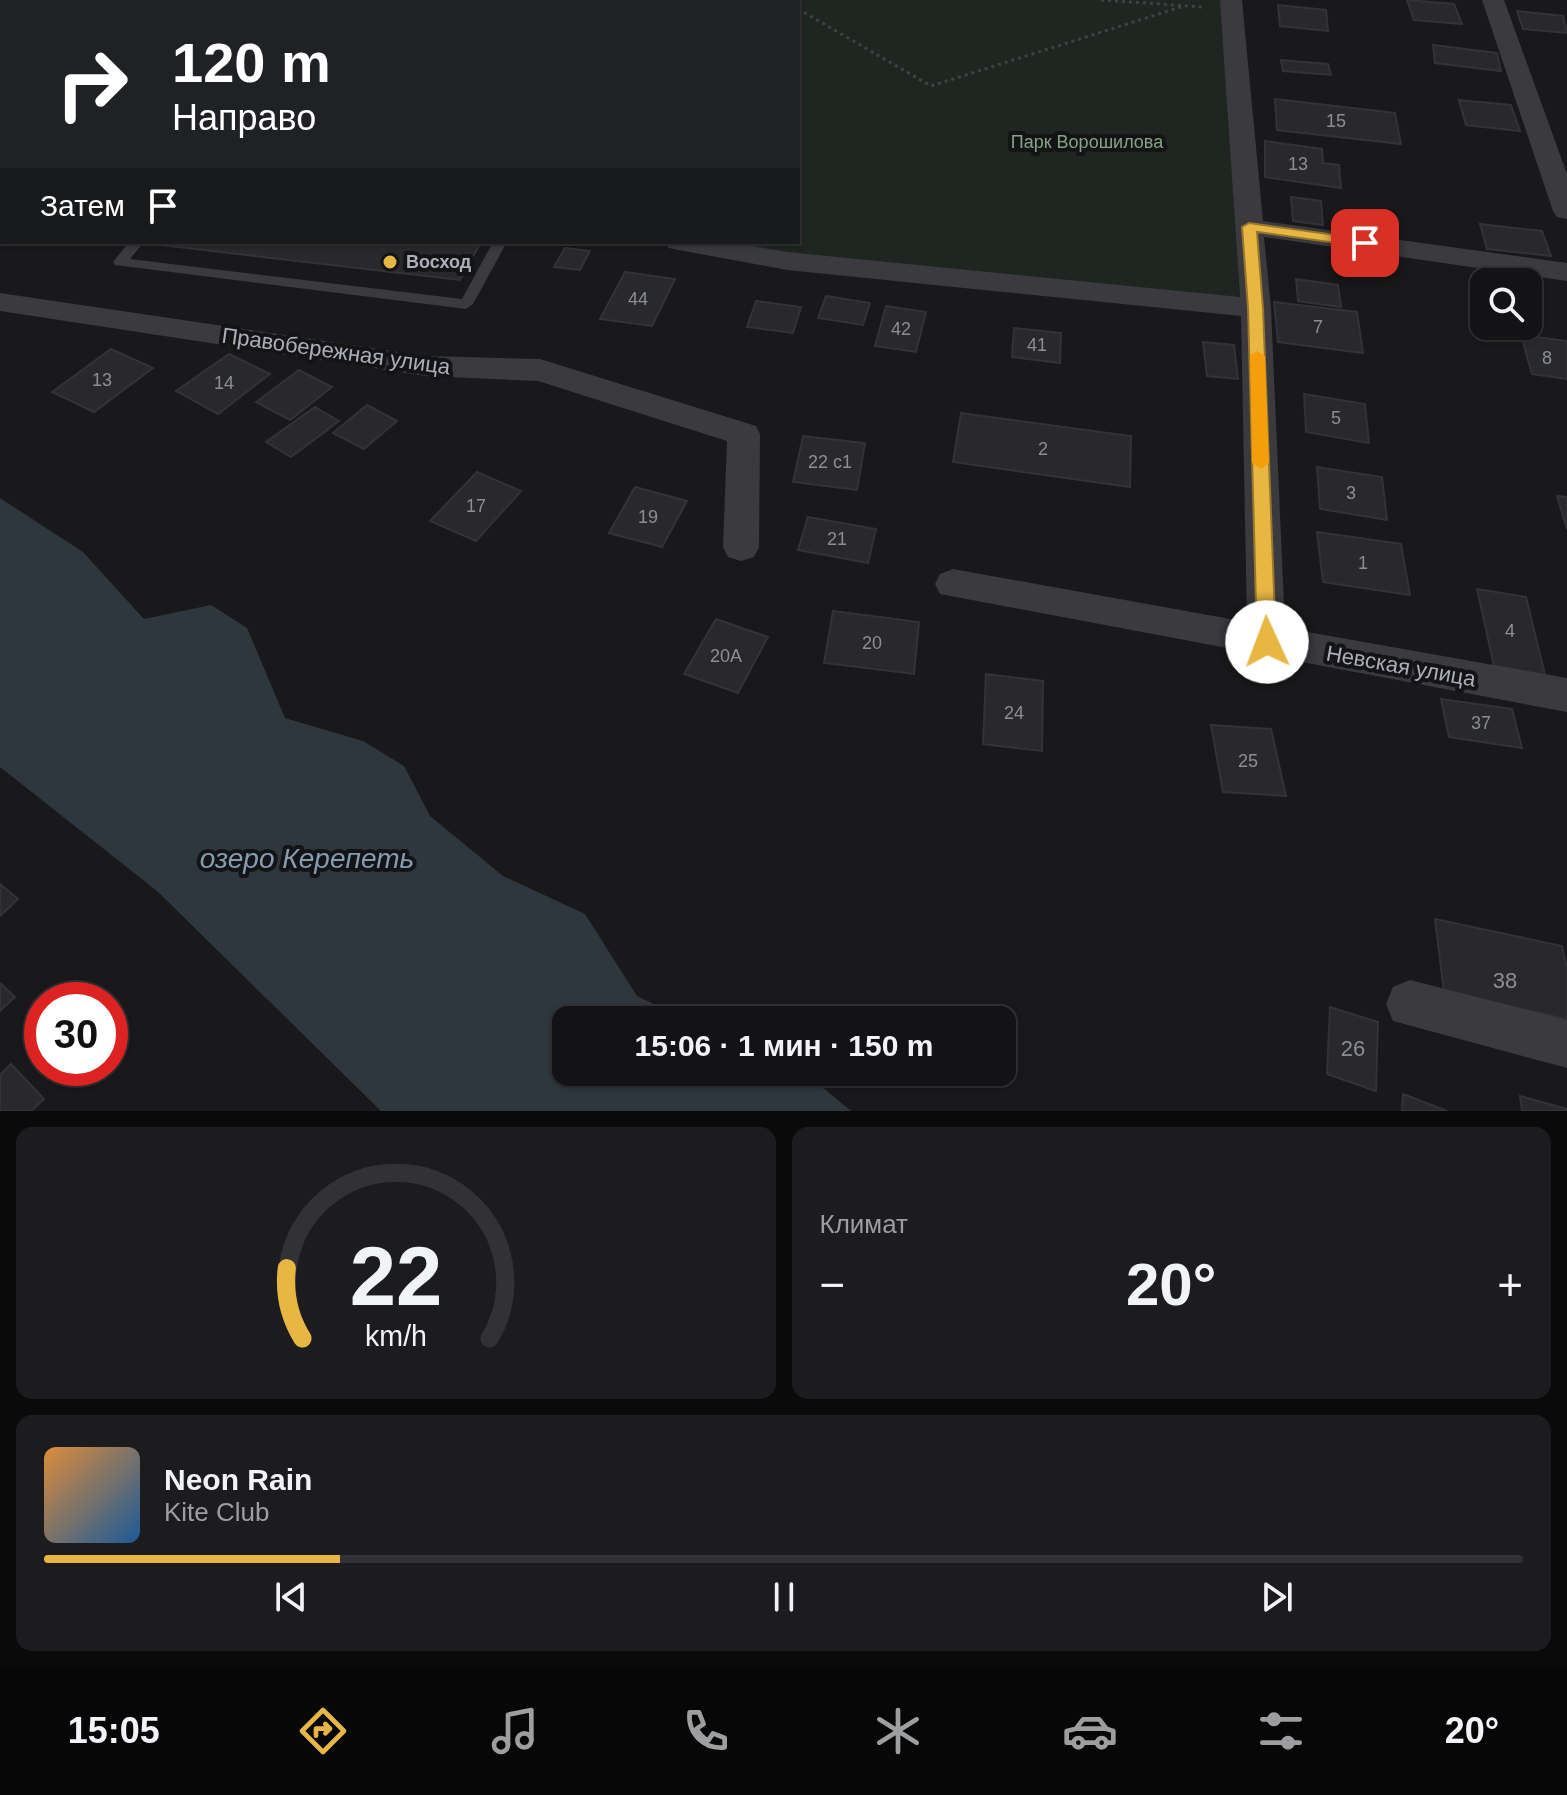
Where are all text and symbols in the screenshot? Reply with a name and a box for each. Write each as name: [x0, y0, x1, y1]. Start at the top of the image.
text: 120 m: [172, 31, 331, 94]
icon: right: [40, 32, 144, 136]
text: Направо: [172, 97, 316, 138]
house number: 15: [1326, 111, 1346, 131]
park label: Парк Ворошилова: [1011, 132, 1164, 152]
house number: 13: [1288, 154, 1308, 174]
icon: arrive: [141, 184, 185, 228]
text: Затем: [40, 189, 125, 222]
pin: [1331, 209, 1399, 277]
icon: arrive: [1343, 221, 1387, 265]
place label: Восход: [406, 252, 472, 272]
marker: Восход: [381, 253, 399, 271]
map controls: [1470, 268, 1542, 340]
button: search: [1470, 268, 1542, 340]
house number: 44: [628, 289, 648, 309]
house number: 7: [1313, 317, 1323, 337]
house number: 42: [891, 319, 911, 339]
street label: Правобережная улица: [220, 323, 453, 380]
house number: 41: [1027, 335, 1047, 355]
house number: 8: [1542, 348, 1552, 368]
house number: 13: [92, 370, 112, 390]
house number: 14: [214, 373, 234, 393]
house number: 5: [1331, 408, 1341, 428]
house number: 2: [1038, 439, 1048, 459]
house number: 22 с1: [808, 452, 852, 472]
house number: 3: [1346, 483, 1356, 503]
house number: 17: [466, 496, 486, 516]
house number: 19: [638, 507, 658, 527]
house number: 21: [827, 529, 847, 549]
house number: 1: [1358, 553, 1368, 573]
position arrow: [1225, 600, 1309, 684]
house number: 4: [1505, 621, 1515, 641]
house number: 20: [862, 633, 882, 653]
street label: Невская улица: [1324, 641, 1478, 692]
house number: 20А: [710, 646, 742, 666]
house number: 24: [1004, 703, 1024, 723]
house number: 37: [1471, 713, 1491, 733]
house number: 25: [1238, 751, 1258, 771]
water label: озеро Керепеть: [200, 843, 414, 874]
house number: 38: [1493, 968, 1517, 993]
speed limit sign: 30: [24, 982, 128, 1086]
text: 15:06 · 1 мин · 150 m: [635, 1029, 933, 1062]
house number: 26: [1341, 1036, 1365, 1061]
text: Климат: [820, 1209, 908, 1239]
text: 22: [349, 1230, 442, 1323]
text: 20°: [1126, 1251, 1217, 1318]
text: −: [820, 1260, 845, 1309]
text: +: [1497, 1260, 1523, 1309]
text: km/h: [365, 1320, 427, 1352]
text: Neon Rain: [164, 1463, 312, 1496]
text: Kite Club: [164, 1497, 270, 1527]
icon: previous: [269, 1575, 313, 1619]
icon: pause: [762, 1575, 806, 1619]
icon: next: [1255, 1575, 1299, 1619]
icon: directions: [295, 1703, 351, 1759]
icon: music: [487, 1703, 543, 1759]
icon: phone: [678, 1703, 734, 1759]
icon: climate: [870, 1703, 926, 1759]
icon: car: [1062, 1703, 1118, 1759]
icon: filters: [1253, 1703, 1309, 1759]
text: 15:05: [68, 1710, 160, 1751]
text: 20°: [1445, 1710, 1499, 1751]

